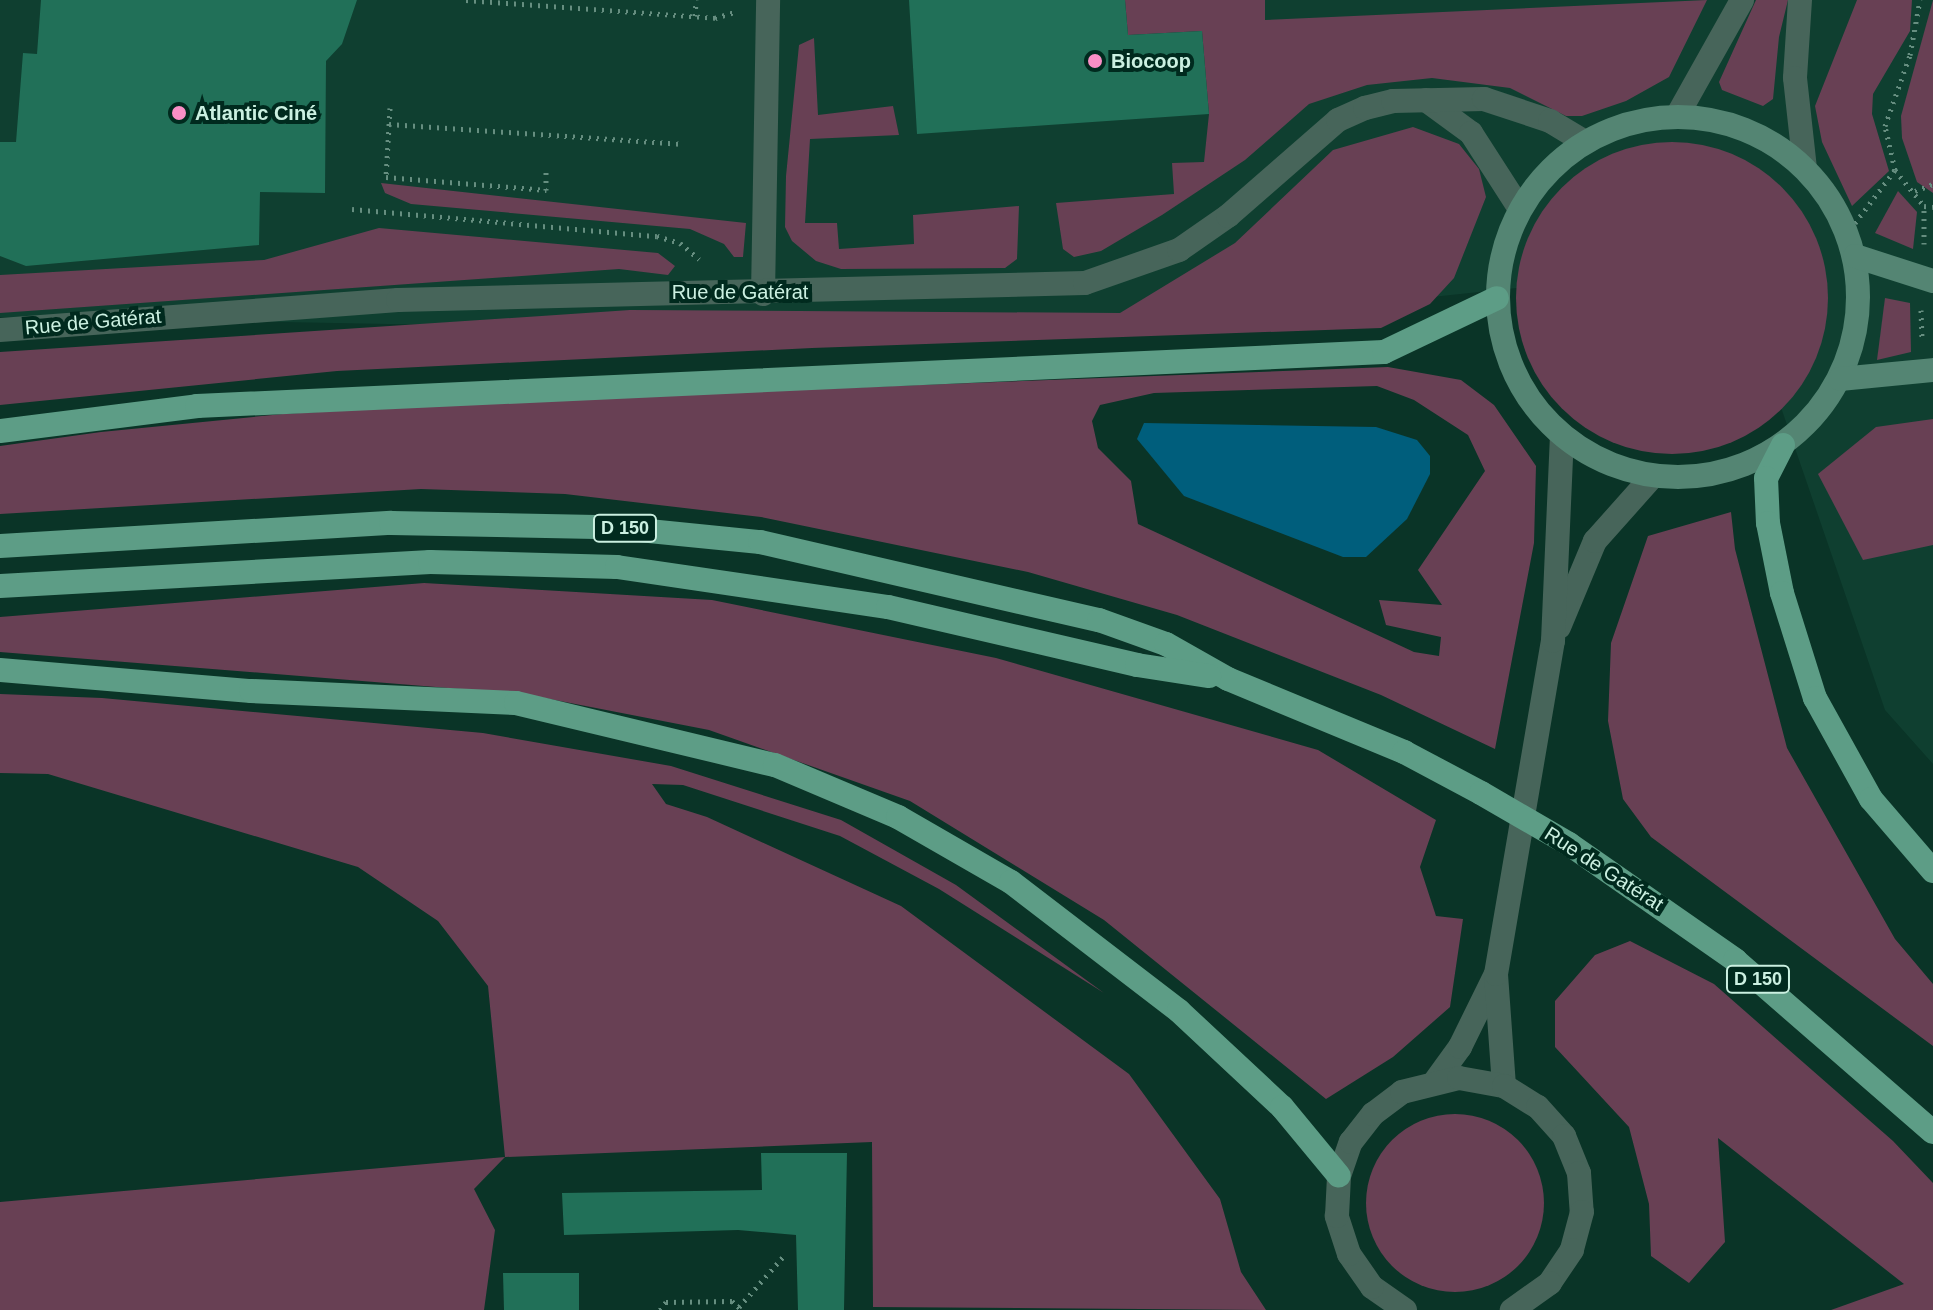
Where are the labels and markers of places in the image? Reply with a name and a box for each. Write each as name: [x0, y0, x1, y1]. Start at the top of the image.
place label: Biocoop: [1111, 49, 1191, 73]
marker: Biocoop: [1086, 52, 1104, 70]
place label: Atlantic Ciné: [195, 101, 317, 125]
marker: Atlantic Ciné: [170, 104, 188, 122]

